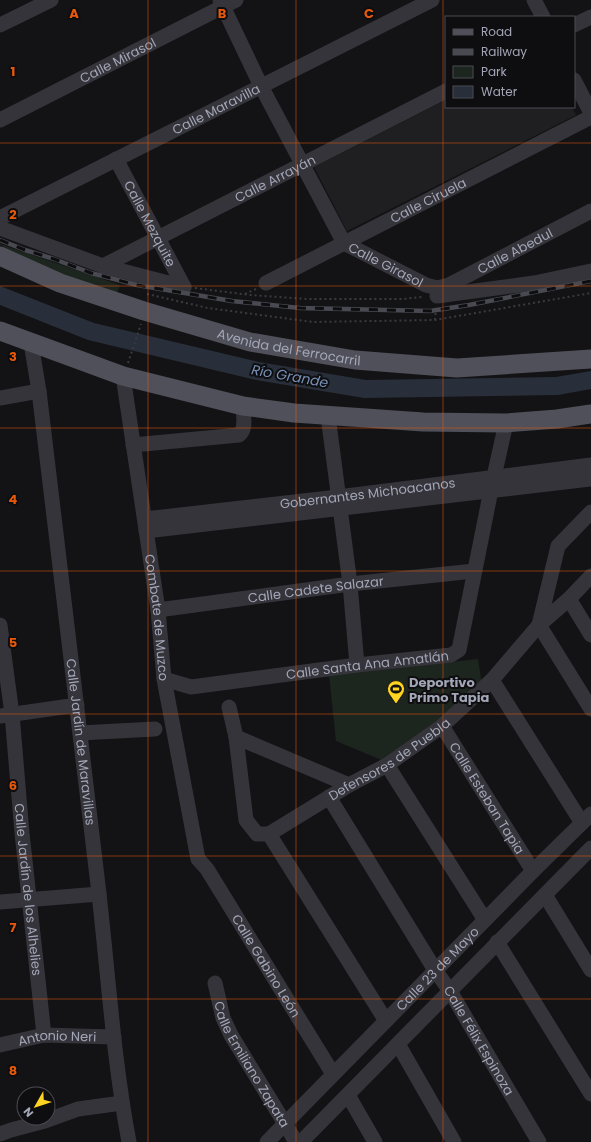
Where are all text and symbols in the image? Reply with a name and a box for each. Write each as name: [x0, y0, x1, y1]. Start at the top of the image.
text: A: [69, 4, 79, 23]
text: B: [218, 4, 227, 23]
text: C: [364, 4, 374, 23]
legend: [445, 16, 575, 108]
text: Road: [481, 23, 512, 40]
street label: Calle Mirasol: [77, 33, 159, 88]
text: Railway: [481, 43, 527, 60]
text: 1: [11, 62, 15, 81]
text: Park: [481, 63, 508, 80]
street label: Calle Maravilla: [169, 79, 263, 140]
text: Water: [481, 83, 518, 100]
street label: Calle Arrayán: [231, 150, 319, 207]
street label: Calle Ciruela: [387, 173, 470, 228]
street label: Calle Mezquite: [119, 177, 181, 270]
text: 2: [9, 205, 17, 224]
street label: Calle Abedul: [474, 224, 556, 279]
street label: Calle Girasol: [345, 238, 427, 292]
street label: Avenida del Ferrocarril: [215, 324, 361, 370]
text: 3: [9, 347, 17, 366]
water label: Río Grande: [250, 359, 330, 393]
street label: Gobernantes Michoacanos: [279, 473, 457, 514]
text: 4: [9, 490, 18, 509]
street label: Combate de Muzco: [140, 553, 173, 682]
street label: Calle Cadete Salazar: [247, 572, 385, 608]
text: 5: [9, 633, 17, 652]
street label: Calle Santa Ana Amatlán: [285, 646, 450, 684]
street label: Calle Jardín de Maravillas: [61, 658, 100, 827]
place label: Deportivo Primo Tapia: [409, 673, 489, 707]
sports icon: Deportivo Primo Tapia: [386, 679, 406, 704]
street label: Defensores de Puebla: [325, 714, 455, 805]
street label: Calle Esteban Tapia: [444, 739, 529, 858]
text: 6: [9, 776, 17, 795]
street label: Calle Jardín de los Alhelies: [10, 803, 46, 977]
street label: Calle Gabino León: [227, 911, 305, 1021]
text: 7: [10, 918, 17, 937]
street label: Calle 23 de Mayo: [392, 923, 483, 1015]
street label: Calle Félix Espinoza: [439, 982, 518, 1099]
street label: Calle Emiliano Zapata: [209, 999, 294, 1131]
street label: Antonio Neri: [16, 1025, 96, 1051]
text: 8: [9, 1061, 17, 1080]
north arrow: [16, 1086, 56, 1126]
text: N: [19, 1104, 37, 1121]

